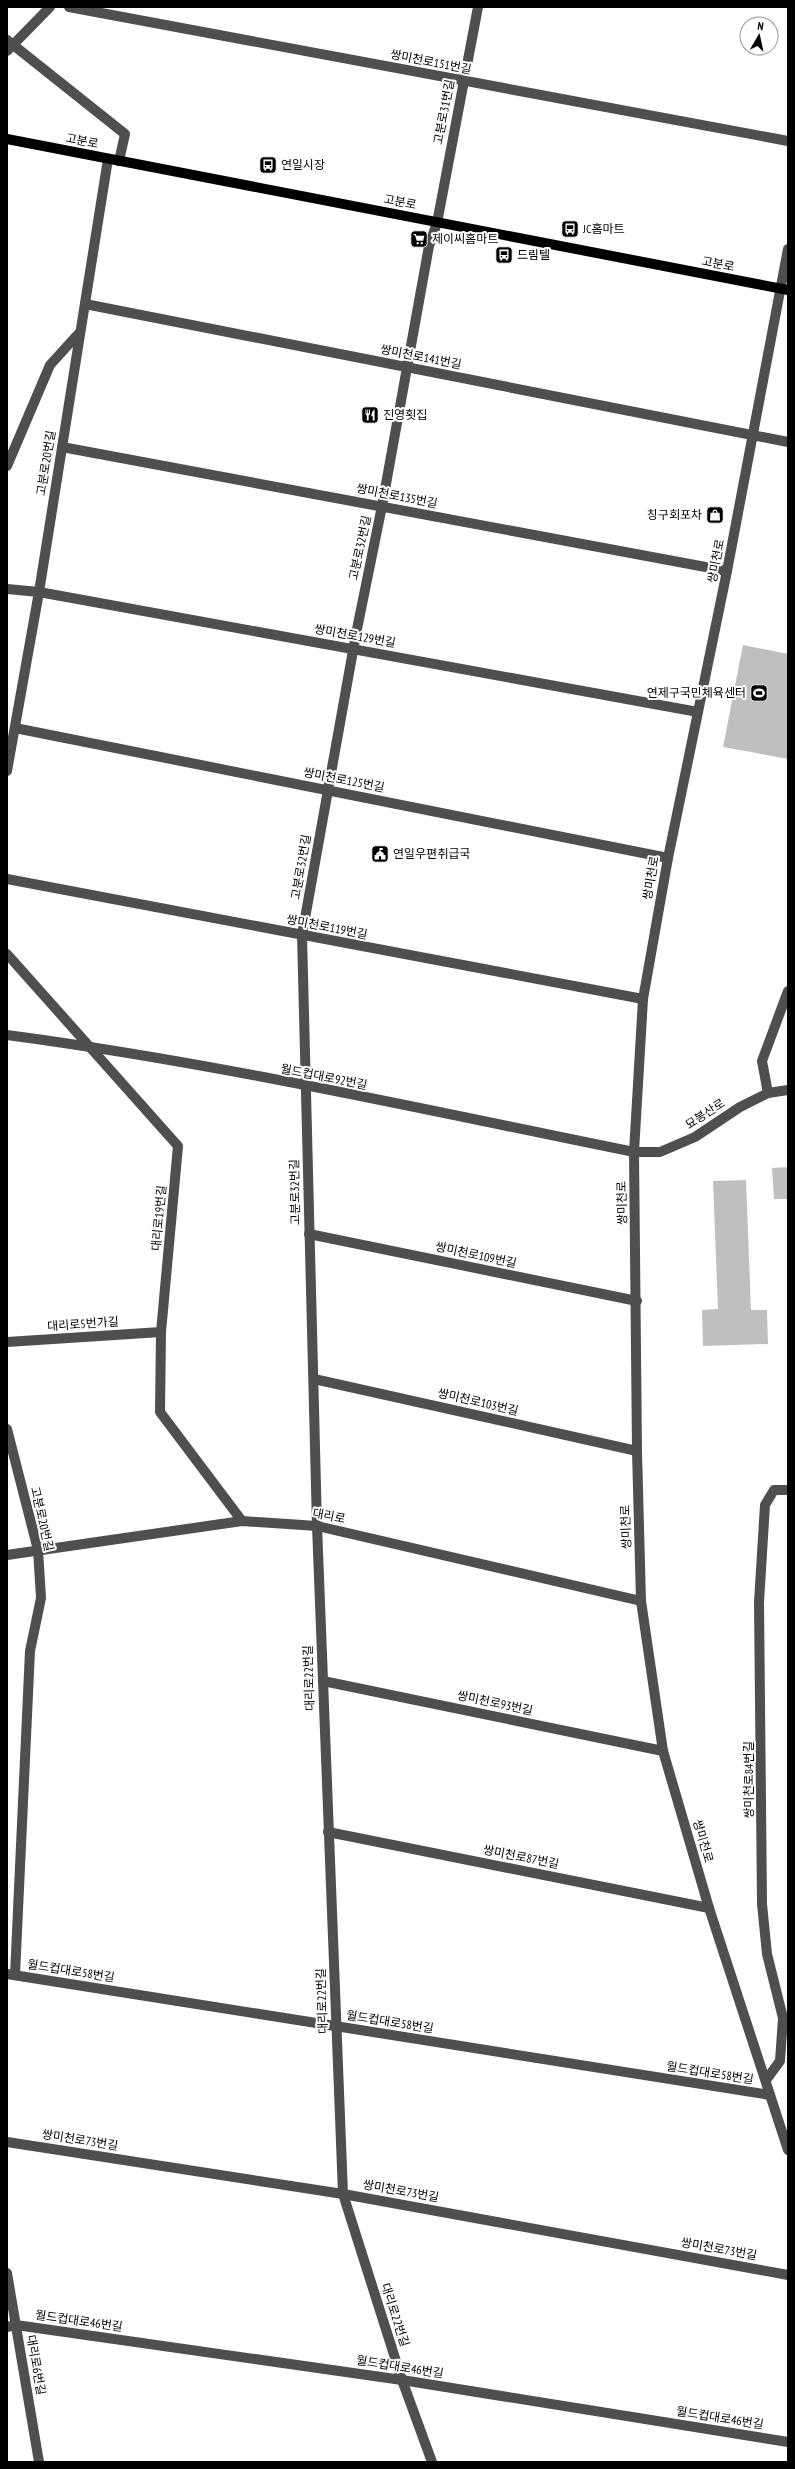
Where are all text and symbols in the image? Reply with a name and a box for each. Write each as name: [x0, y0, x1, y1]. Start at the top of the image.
north arrow: [739, 16, 779, 56]
text: N: [757, 19, 765, 34]
street label: 쌍미천로151번길: [389, 46, 473, 77]
street label: 고분로31번길: [430, 78, 457, 146]
street label: 고분로: [64, 130, 100, 151]
bus stop icon: 연일시장: [258, 155, 278, 175]
place label: 연일시장: [281, 157, 325, 172]
street label: 고분로: [382, 191, 418, 212]
bus stop icon: JC홈마트: [560, 219, 580, 239]
place label: JC홈마트: [582, 221, 625, 236]
supermarket icon: 제이씨홈마트: [409, 229, 429, 249]
place label: 제이씨홈마트: [432, 231, 498, 246]
bus stop icon: 드림텔: [494, 245, 514, 265]
place label: 드림텔: [517, 247, 550, 262]
street label: 고분로: [700, 253, 736, 274]
street label: 쌍미천로141번길: [379, 341, 463, 372]
restaurant icon: 진영횟집: [360, 405, 380, 425]
place label: 진영횟집: [383, 407, 427, 422]
street label: 고분로20번길: [33, 429, 58, 497]
street label: 쌍미천로135번길: [355, 480, 439, 511]
shop icon: 칭구회포차: [705, 505, 725, 525]
place label: 칭구회포차: [647, 507, 702, 522]
street label: 고분로32번길: [345, 514, 374, 582]
street label: 쌍미천로: [704, 538, 727, 584]
street label: 쌍미천로129번길: [313, 621, 397, 650]
sports icon: 연제구국민체육센터: [749, 683, 769, 703]
place label: 연제구국민체육센터: [647, 685, 746, 700]
street label: 쌍미천로125번길: [302, 764, 386, 795]
street label: 고분로32번길: [287, 833, 314, 901]
public building icon: 연일우편취급국: [370, 844, 390, 864]
place label: 연일우편취급국: [393, 846, 470, 861]
street label: 쌍미천로: [639, 855, 662, 901]
street label: 쌍미천로119번길: [285, 911, 369, 942]
street label: 월드컵대로92번길: [279, 1061, 369, 1092]
street label: 묘봉산로: [682, 1095, 727, 1132]
street label: 고분로32번길: [286, 1159, 303, 1225]
street label: 쌍미천로: [614, 1181, 629, 1225]
street label: 대리로19번길: [148, 1184, 169, 1251]
street label: 쌍미천로109번길: [434, 1239, 518, 1270]
street label: 대리로5번가길: [47, 1314, 119, 1333]
street label: 쌍미천로103번길: [436, 1385, 520, 1418]
street label: 고분로20번길: [28, 1485, 57, 1553]
street label: 대리로: [311, 1505, 347, 1526]
street label: 쌍미천로: [617, 1505, 634, 1549]
street label: 대리로22번길: [300, 1645, 317, 1711]
street label: 쌍미천로93번길: [456, 1687, 534, 1718]
street label: 쌍미천로84번길: [741, 1741, 756, 1819]
street label: 쌍미천로: [690, 1818, 717, 1864]
street label: 쌍미천로87번길: [482, 1842, 560, 1871]
street label: 월드컵대로58번길: [26, 1956, 116, 1985]
street label: 대리로22번길: [313, 1968, 330, 2034]
street label: 월드컵대로58번길: [345, 2007, 435, 2036]
street label: 월드컵대로58번길: [665, 2058, 755, 2087]
street label: 쌍미천로73번길: [41, 2126, 119, 2153]
street label: 쌍미천로73번길: [362, 2176, 440, 2205]
street label: 쌍미천로73번길: [680, 2234, 758, 2263]
street label: 대리로22번길: [378, 2281, 413, 2349]
street label: 월드컵대로46번길: [34, 2307, 124, 2334]
street label: 대리로6번길: [24, 2334, 49, 2396]
street label: 월드컵대로46번길: [355, 2352, 445, 2381]
street label: 월드컵대로46번길: [675, 2403, 765, 2432]

